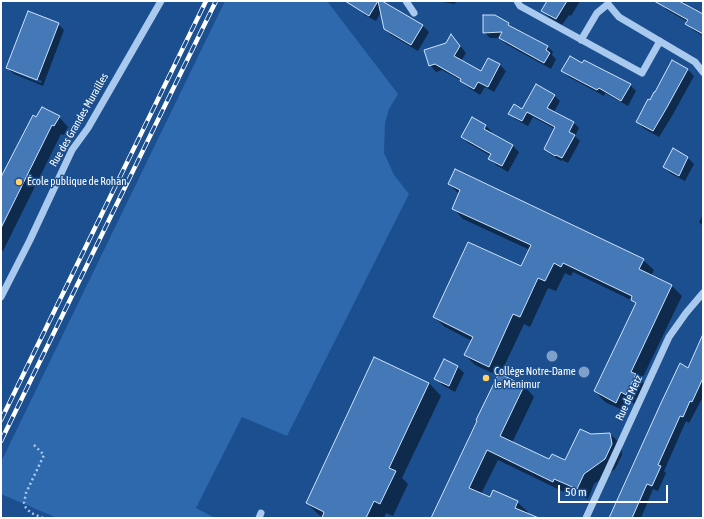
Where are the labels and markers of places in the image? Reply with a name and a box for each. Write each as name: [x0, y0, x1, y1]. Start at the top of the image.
place label: École publique de Rohan: [27, 175, 127, 189]
marker: École publique de Rohan: [14, 177, 24, 187]
place label: Collège Notre-Dame le Menimur: [494, 365, 576, 391]
marker: Collège Notre-Dame le Menimur: [481, 373, 491, 383]

